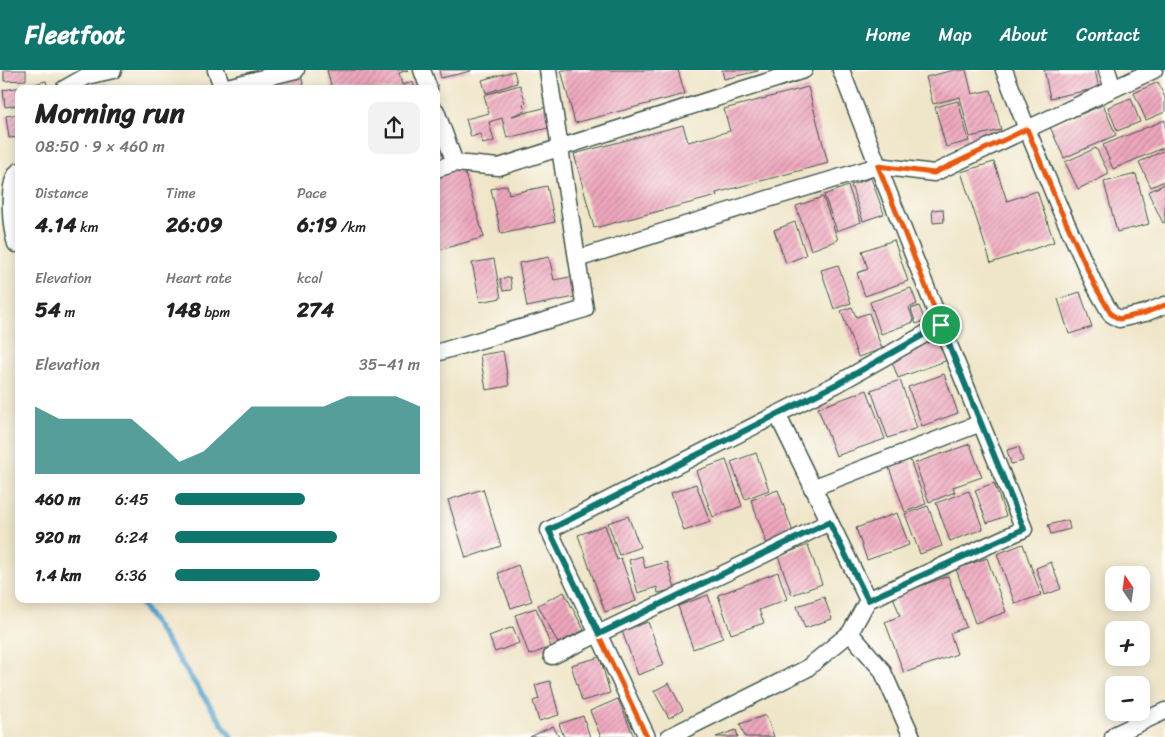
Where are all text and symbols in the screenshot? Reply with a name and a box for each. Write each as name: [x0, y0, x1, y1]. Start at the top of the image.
text: Fleetfoot: [25, 14, 125, 56]
text: Home: [866, 19, 911, 51]
text: Map: [939, 19, 972, 51]
text: About: [1000, 19, 1048, 51]
text: Contact: [1076, 19, 1140, 51]
text: Morning run: [35, 88, 185, 137]
button: share: [368, 102, 420, 154]
text: 08:50 · 9 × 460 m: [35, 132, 165, 161]
text: Distance: [35, 181, 88, 206]
text: Time: [166, 181, 196, 206]
text: Pace: [297, 181, 327, 206]
text: 4.14: [35, 206, 77, 244]
text: 26:09: [166, 206, 223, 244]
text: 6:19: [297, 206, 337, 244]
text: km: [77, 215, 98, 240]
text: /km: [337, 215, 366, 240]
text: Elevation: [35, 266, 92, 291]
text: Heart rate: [166, 266, 232, 291]
text: kcal: [297, 266, 322, 291]
text: 54: [35, 291, 61, 329]
text: 148: [166, 291, 201, 329]
text: 274: [297, 291, 334, 329]
text: m: [61, 300, 75, 325]
text: bpm: [201, 300, 230, 325]
pin: [920, 304, 962, 346]
icon: arrive: [927, 311, 955, 339]
text: Elevation: [35, 350, 100, 379]
text: 35–41 m: [359, 350, 420, 379]
text: 460 m: [35, 485, 81, 514]
text: 6:45: [115, 485, 149, 514]
text: 920 m: [35, 523, 81, 552]
text: 6:24: [115, 523, 148, 552]
text: 1.4 km: [35, 561, 82, 590]
text: 6:36: [115, 561, 147, 590]
north arrow: [1105, 566, 1150, 611]
map controls: [1105, 566, 1150, 721]
button: +: [1105, 621, 1150, 666]
button: −: [1105, 676, 1150, 721]

